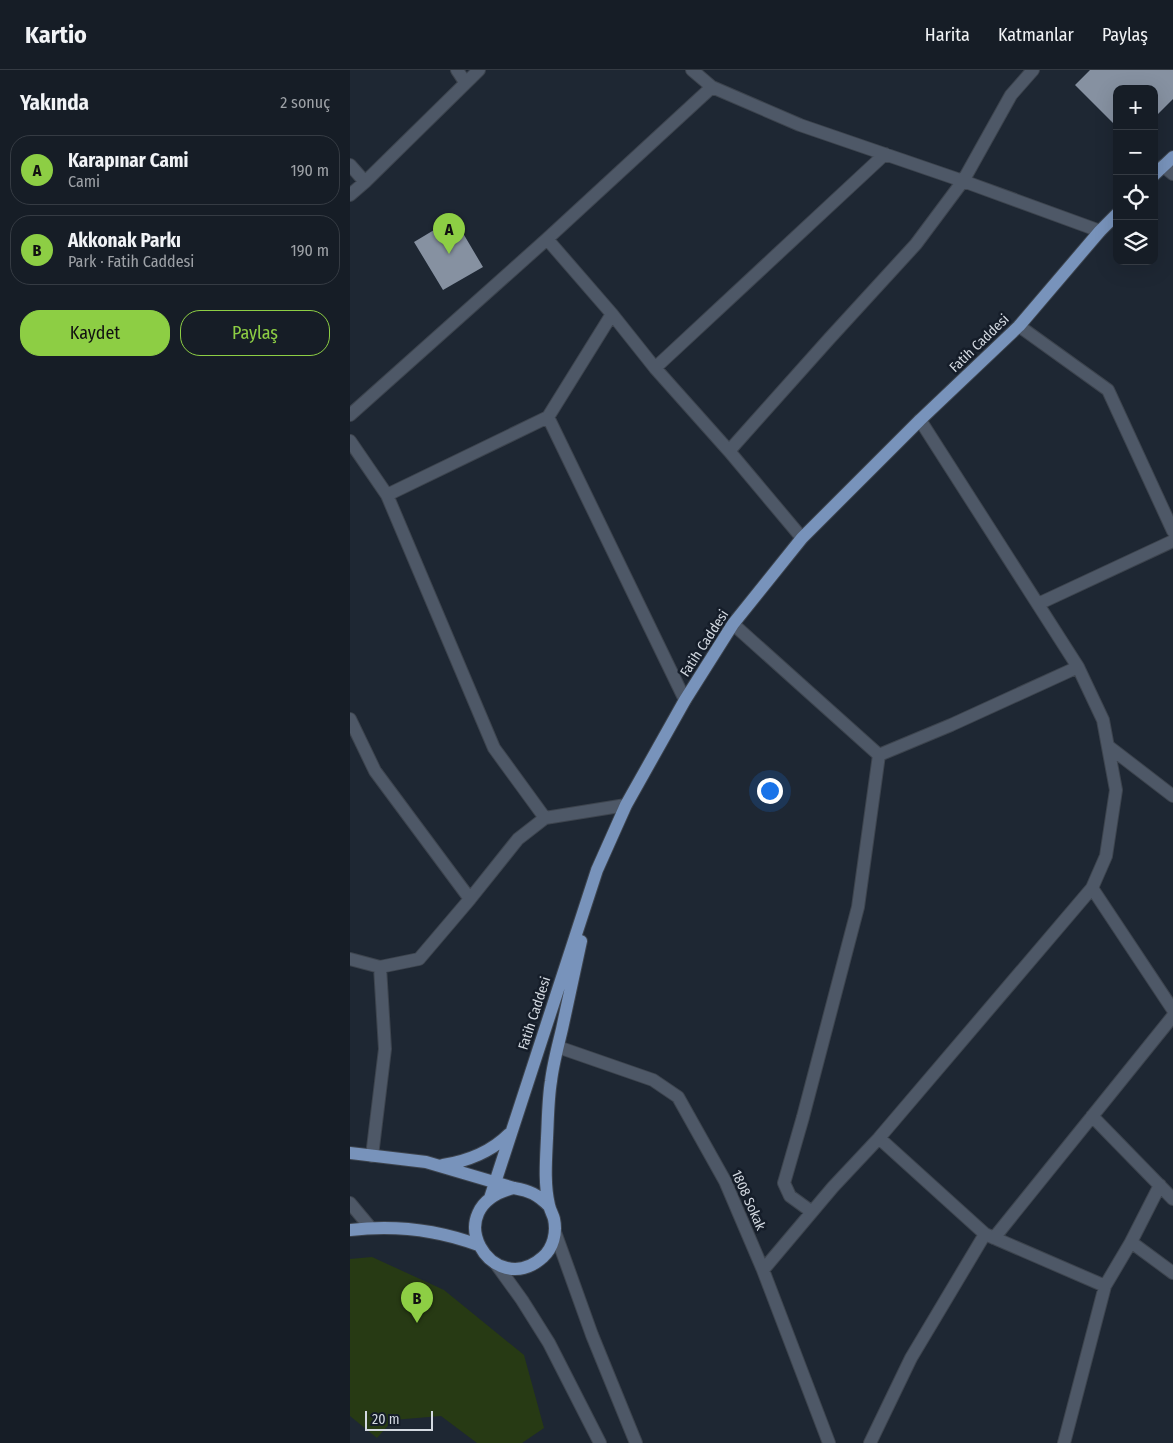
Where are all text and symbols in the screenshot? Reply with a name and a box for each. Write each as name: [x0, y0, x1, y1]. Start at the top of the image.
text: Kartio: [25, 21, 87, 49]
text: Harita: [925, 24, 970, 46]
text: Katmanlar: [998, 24, 1074, 46]
text: Paylaş: [1102, 24, 1148, 46]
map controls: [1113, 85, 1158, 265]
button: +: [1113, 85, 1158, 130]
text: Yakında: [20, 90, 89, 116]
text: 2 sonuç: [280, 93, 330, 112]
button: −: [1113, 130, 1158, 175]
text: Karapınar Cami: [68, 149, 188, 172]
text: A: [33, 161, 41, 180]
text: 190 m: [291, 161, 329, 180]
text: Cami: [68, 172, 100, 191]
button: locate: [1113, 175, 1158, 220]
pin: A: [433, 213, 465, 254]
button: layers: [1113, 220, 1158, 265]
text: Akkonak Parkı: [68, 229, 181, 252]
text: B: [33, 241, 41, 260]
text: 190 m: [291, 241, 329, 260]
text: Park · Fatih Caddesi: [68, 252, 194, 271]
button: Kaydet: [20, 310, 170, 356]
button: Paylaş: [180, 310, 330, 356]
street label: Fatih Caddesi: [946, 311, 1013, 376]
street label: Fatih Caddesi: [677, 607, 732, 680]
your location: [757, 778, 783, 804]
street label: Fatih Caddesi: [515, 974, 554, 1052]
street label: 1808 Sokak: [728, 1167, 770, 1233]
pin: B: [401, 1282, 433, 1323]
scale bar: [365, 1408, 432, 1431]
text: 20 m: [372, 1411, 400, 1428]

